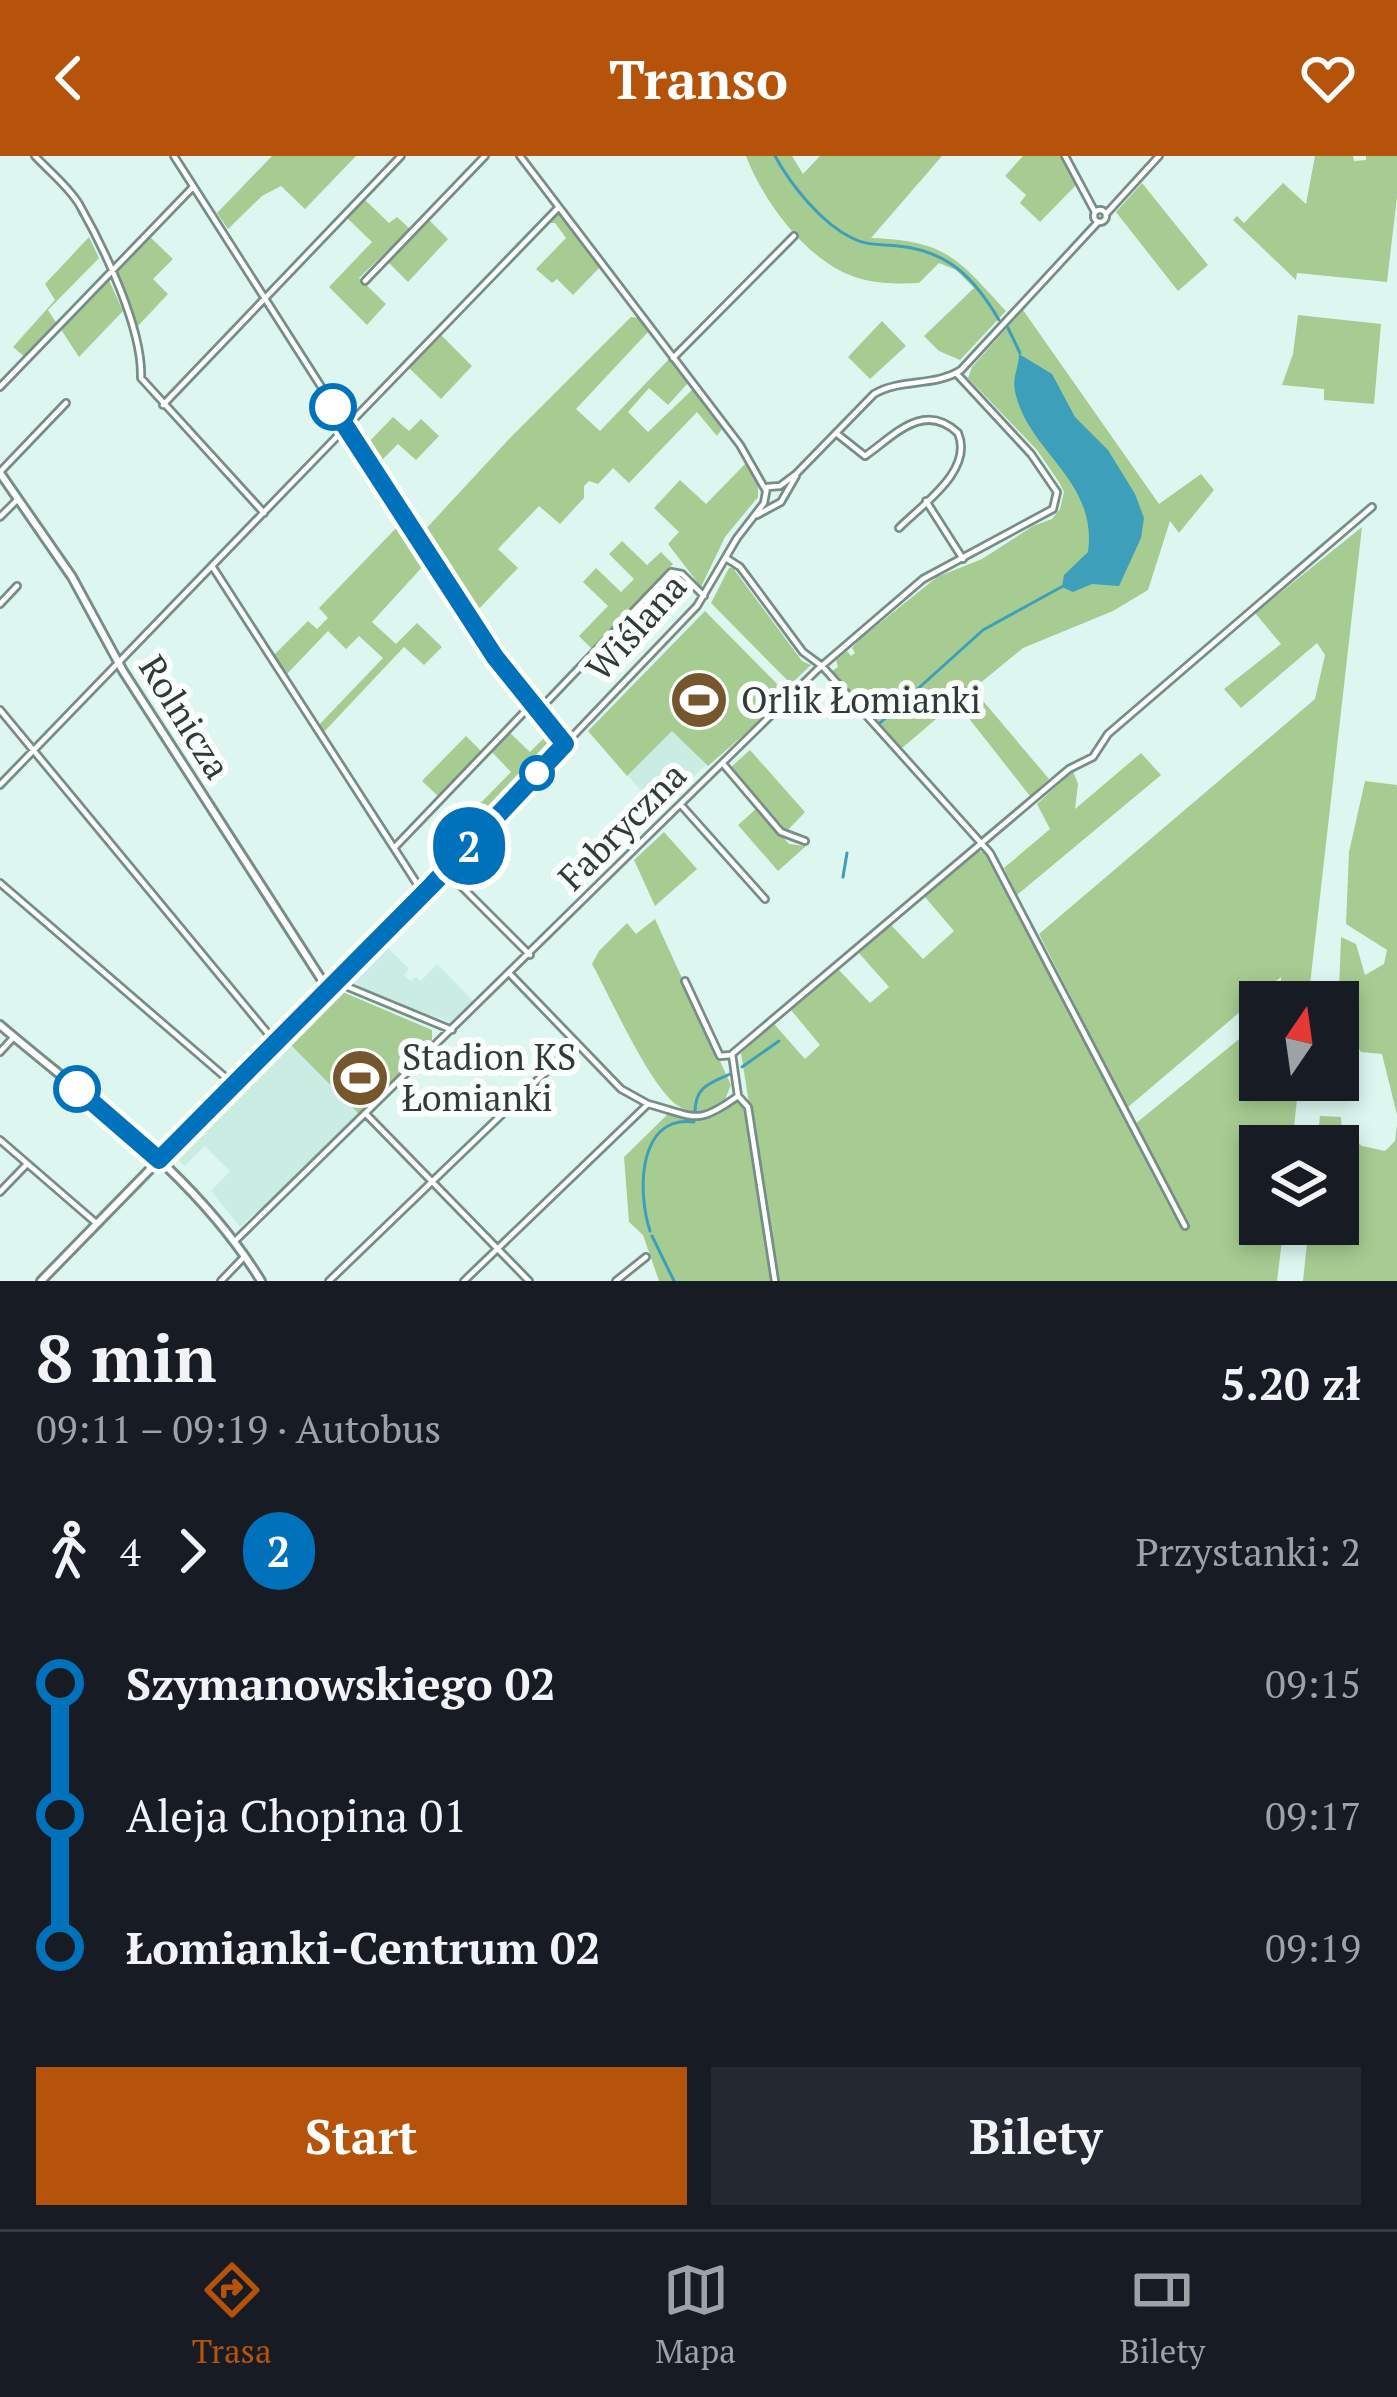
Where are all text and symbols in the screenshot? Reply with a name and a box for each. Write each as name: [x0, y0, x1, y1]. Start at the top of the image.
text: Transo: [609, 43, 788, 114]
icon: back: [36, 45, 102, 111]
icon: heart: [1295, 45, 1361, 111]
unlabelled marker: [311, 385, 355, 429]
street label: Wiślana: [575, 563, 696, 690]
street label: Rolnicza: [129, 646, 242, 787]
sports icon: Orlik Łomianki: [668, 669, 730, 731]
place label: Orlik Łomianki: [741, 676, 981, 723]
street label: Fabryczna: [548, 752, 696, 900]
unlabelled marker: [521, 757, 553, 789]
line badge: 2: [430, 807, 508, 885]
text: 2: [457, 818, 481, 874]
north arrow: [1239, 981, 1359, 1101]
map controls: [1239, 981, 1359, 1245]
place label: Stadion KS Łomianki: [402, 1033, 576, 1121]
sports icon: Stadion KS Łomianki: [329, 1047, 391, 1109]
unlabelled marker: [55, 1067, 99, 1111]
button: layers: [1239, 1125, 1359, 1245]
text: 8 min: [36, 1313, 217, 1401]
text: 5.20 zł: [1220, 1353, 1361, 1413]
text: 09:11 – 09:19 · Autobus: [36, 1402, 441, 1454]
icon: walk: [36, 1518, 102, 1584]
icon: forward: [159, 1518, 225, 1584]
text: 2: [267, 1523, 291, 1579]
text: 4: [120, 1525, 141, 1577]
text: Przystanki: 2: [1135, 1525, 1361, 1577]
text: Szymanowskiego 02: [126, 1653, 556, 1713]
text: 09:15: [1265, 1657, 1361, 1709]
text: Aleja Chopina 01: [126, 1785, 467, 1845]
text: 09:17: [1265, 1789, 1361, 1841]
text: Łomianki-Centrum 02: [126, 1917, 601, 1977]
text: 09:19: [1265, 1921, 1361, 1973]
button: Start: [36, 2067, 687, 2205]
button: Bilety: [711, 2067, 1361, 2205]
tab: Trasa: [192, 2257, 272, 2372]
tab: Mapa: [655, 2257, 736, 2372]
tab: Bilety: [1120, 2257, 1205, 2372]

